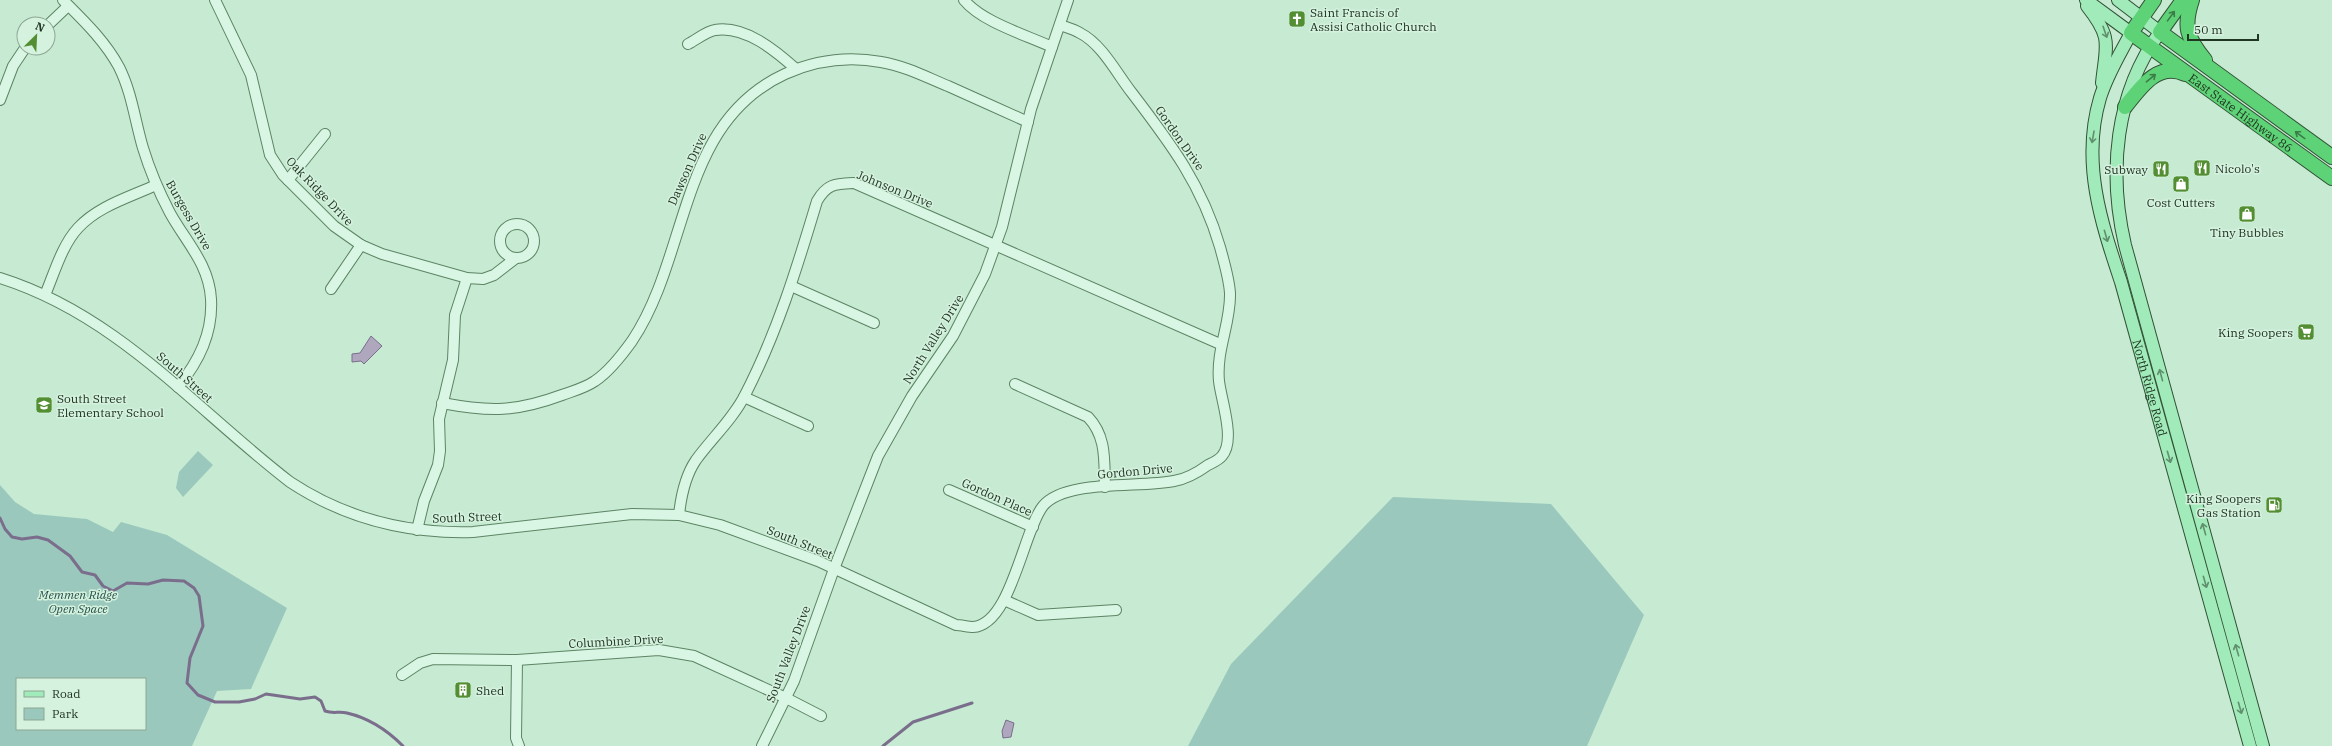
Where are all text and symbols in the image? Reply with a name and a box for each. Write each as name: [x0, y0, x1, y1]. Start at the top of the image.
place label: Saint Francis of Assisi Catholic Church: [1310, 5, 1437, 34]
church icon: Saint Francis of Assisi Catholic Church: [1287, 9, 1307, 29]
one-way arrow: [2167, 11, 2176, 22]
north arrow: [16, 16, 56, 56]
scale bar: [2188, 16, 2258, 42]
text: N: [33, 19, 47, 35]
text: 50 m: [2194, 22, 2223, 37]
one-way arrow: [2101, 26, 2109, 38]
street label: East State Highway 86: [2186, 70, 2296, 155]
one-way arrow: [2146, 74, 2156, 83]
street label: Gordon Drive: [1152, 103, 1208, 173]
one-way arrow: [2088, 130, 2096, 143]
one-way arrow: [2295, 130, 2306, 139]
street label: Dawson Drive: [664, 131, 710, 207]
street label: Oak Ridge Drive: [283, 153, 357, 229]
restaurant icon: Nicolo's: [2192, 158, 2212, 178]
restaurant icon: Subway: [2151, 159, 2171, 179]
place label: Nicolo's: [2215, 161, 2260, 176]
place label: Subway: [2104, 162, 2149, 177]
street label: Johnson Drive: [855, 167, 935, 211]
shop icon: Cost Cutters: [2171, 174, 2191, 194]
street label: Burgess Drive: [163, 177, 215, 253]
place label: Cost Cutters: [2147, 195, 2215, 210]
shop icon: Tiny Bubbles: [2237, 204, 2257, 224]
place label: Tiny Bubbles: [2210, 225, 2284, 240]
one-way arrow: [2103, 229, 2110, 242]
street label: North Valley Drive: [899, 291, 967, 387]
supermarket icon: King Soopers: [2296, 322, 2316, 342]
place label: King Soopers: [2218, 325, 2293, 340]
street label: North Ridge Road: [2130, 338, 2171, 438]
street label: South Street: [154, 349, 216, 405]
one-way arrow: [2157, 369, 2164, 382]
place label: South Street Elementary School: [57, 391, 164, 420]
school or university icon: South Street Elementary School: [34, 395, 54, 415]
one-way arrow: [2166, 451, 2173, 464]
street label: Gordon Drive: [1097, 460, 1173, 482]
street label: Gordon Place: [959, 475, 1035, 519]
place label: King Soopers Gas Station: [2186, 491, 2261, 520]
fuel station icon: King Soopers Gas Station: [2264, 495, 2284, 515]
street label: South Street: [432, 508, 502, 526]
street label: South Street: [765, 522, 835, 562]
one-way arrow: [2200, 522, 2207, 535]
one-way arrow: [2202, 576, 2209, 589]
park label: Memmen Ridge Open Space: [38, 587, 118, 616]
street label: South Valley Drive: [763, 603, 813, 705]
street label: Columbine Drive: [568, 631, 664, 651]
one-way arrow: [2233, 644, 2240, 657]
legend: [16, 678, 146, 730]
building icon: Shed: [453, 680, 473, 700]
place label: Shed: [476, 683, 504, 698]
text: Road: [52, 686, 81, 701]
one-way arrow: [2237, 701, 2244, 714]
text: Park: [52, 706, 78, 721]

